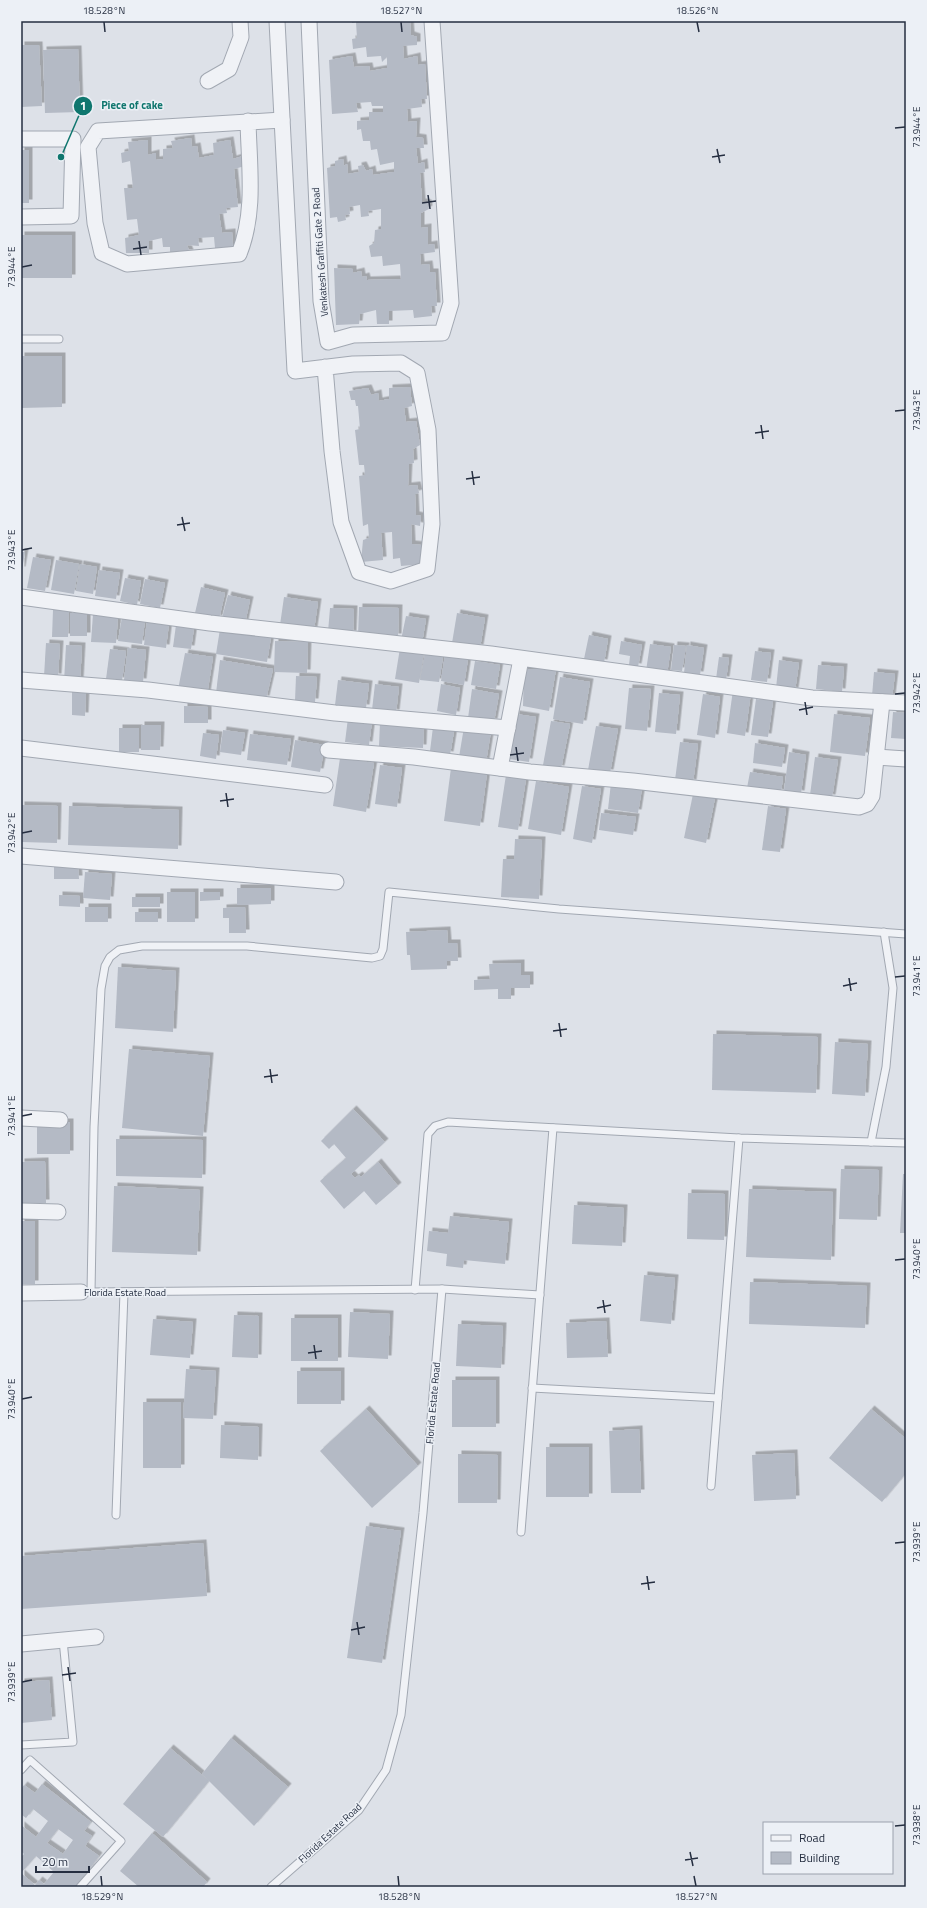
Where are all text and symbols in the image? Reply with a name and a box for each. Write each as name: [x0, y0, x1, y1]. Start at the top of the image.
text: 18.528°N: [83, 3, 125, 18]
text: 18.527°N: [380, 3, 422, 18]
text: 18.526°N: [676, 3, 718, 18]
callout: Piece of cake: [73, 94, 171, 117]
text: 1: [80, 96, 86, 115]
text: Piece of cake: [101, 97, 163, 113]
text: 73.944°E: [909, 106, 924, 148]
street label: Venkatesh Graffiti Gate 2 Road: [308, 187, 332, 317]
text: 73.944°E: [4, 246, 19, 288]
text: 73.943°E: [909, 389, 924, 431]
text: 73.943°E: [4, 529, 19, 571]
text: 73.942°E: [909, 672, 924, 714]
text: 73.942°E: [4, 812, 19, 854]
text: 73.941°E: [909, 955, 924, 997]
text: 73.941°E: [4, 1095, 19, 1137]
text: 73.940°E: [909, 1238, 924, 1280]
street label: Florida Estate Road: [84, 1285, 166, 1300]
street label: Florida Estate Road: [422, 1361, 444, 1445]
text: 73.940°E: [4, 1378, 19, 1420]
text: 73.939°E: [909, 1521, 924, 1563]
text: 73.939°E: [4, 1661, 19, 1703]
street label: Florida Estate Road: [295, 1800, 365, 1866]
text: 73.938°E: [909, 1804, 924, 1846]
legend: [763, 1822, 893, 1874]
text: Road: [799, 1828, 825, 1847]
scale bar: [36, 1848, 89, 1874]
text: Building: [799, 1848, 840, 1867]
text: 20 m: [42, 1852, 68, 1871]
text: 18.529°N: [81, 1889, 123, 1904]
text: 18.528°N: [378, 1889, 420, 1904]
text: 18.527°N: [675, 1889, 717, 1904]

